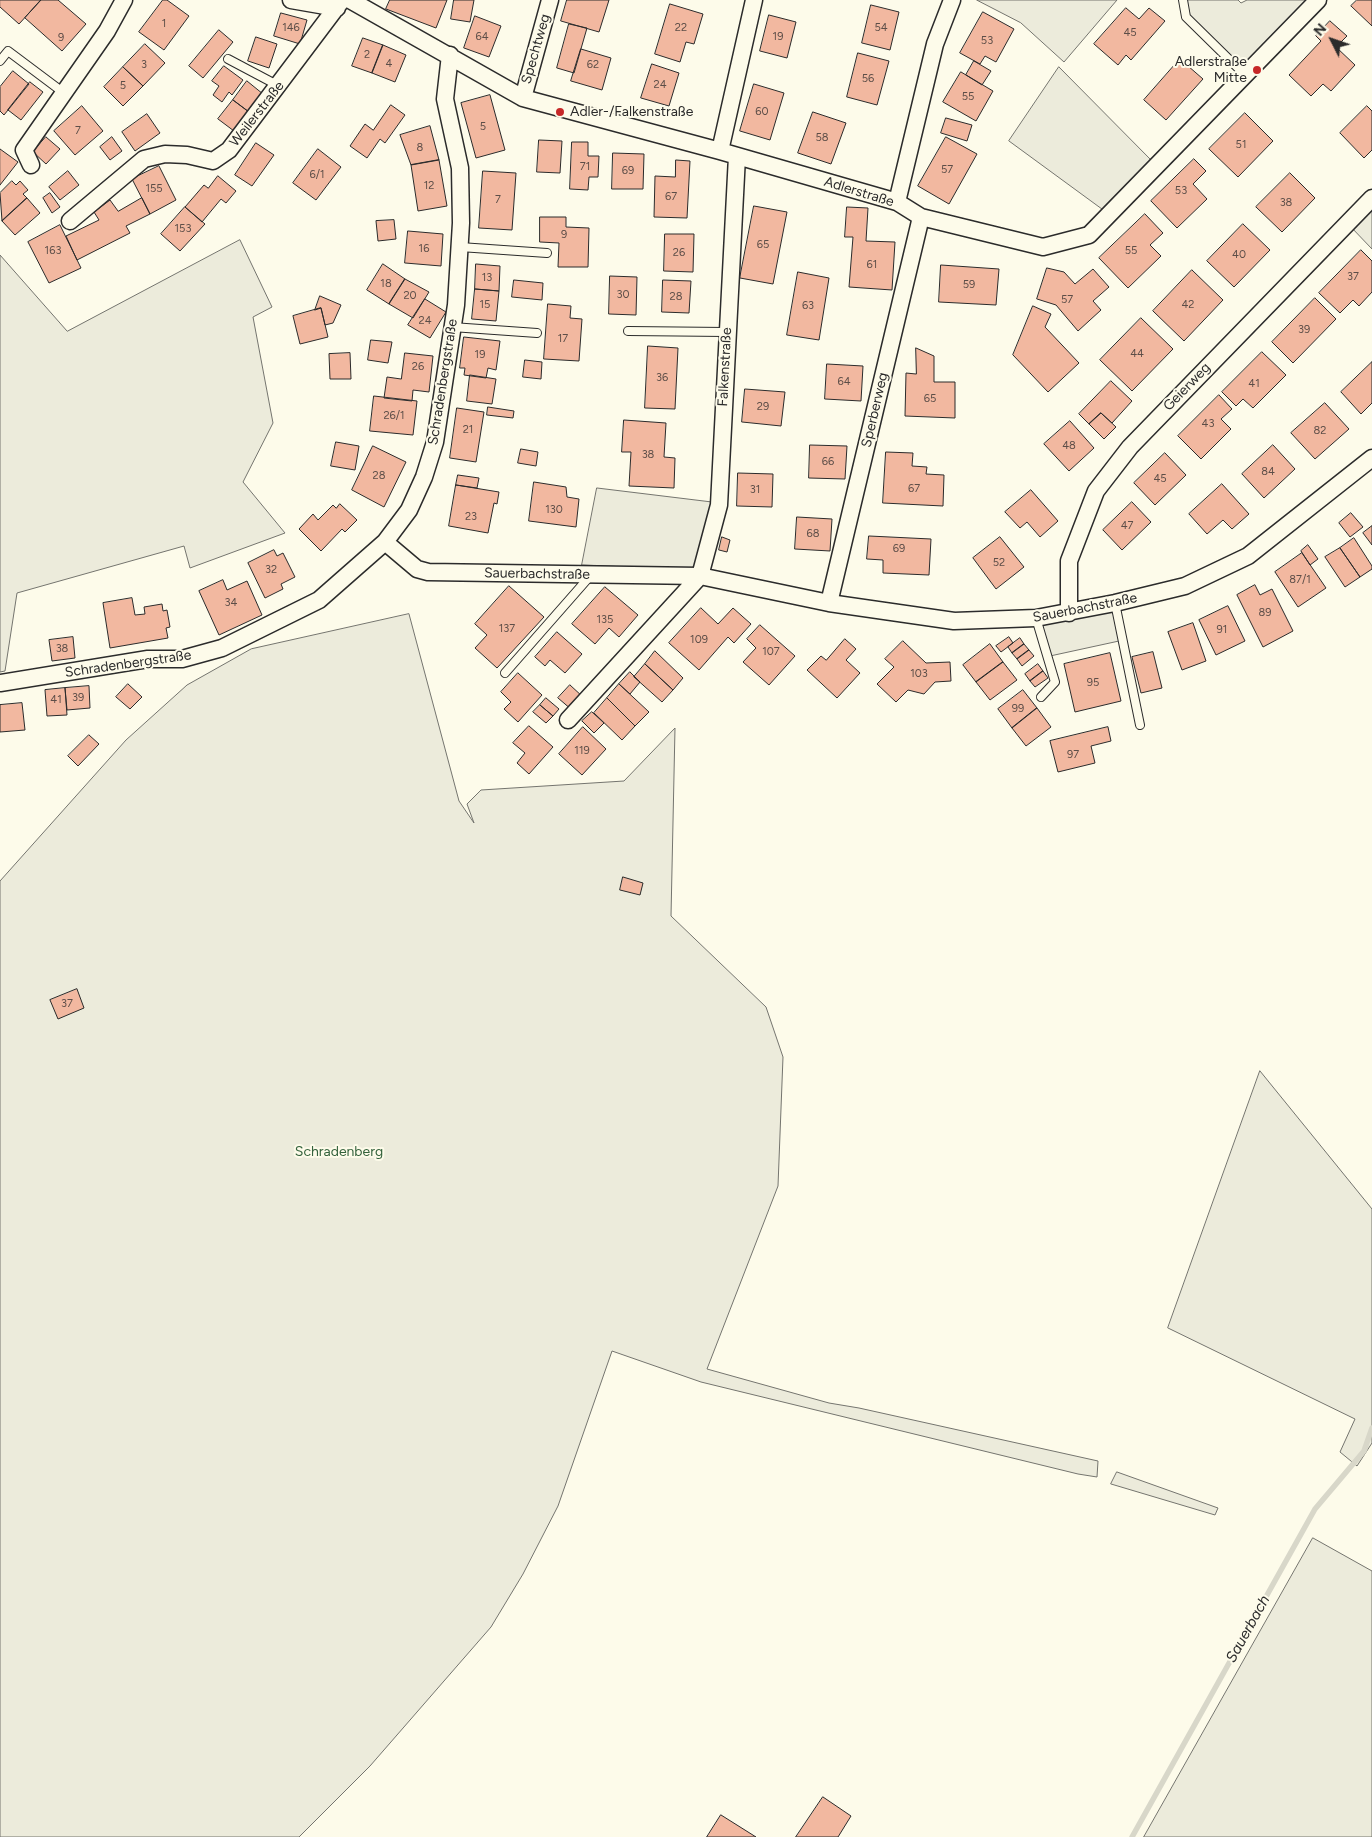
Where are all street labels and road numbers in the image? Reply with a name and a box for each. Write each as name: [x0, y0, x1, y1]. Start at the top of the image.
street label: Spechtweg: [518, 12, 554, 86]
street label: Weilerstraße: [226, 78, 288, 150]
street label: Adlerstraße: [822, 173, 896, 211]
street label: Schradenbergstraße: [425, 318, 461, 446]
street label: Falkenstraße: [715, 327, 735, 407]
street label: Geierweg: [1160, 359, 1214, 415]
street label: Sperberweg: [858, 371, 892, 449]
street label: Sauerbachstraße: [484, 565, 590, 583]
street label: Sauerbachstraße: [1031, 590, 1139, 626]
street label: Schradenbergstraße: [64, 647, 192, 681]

